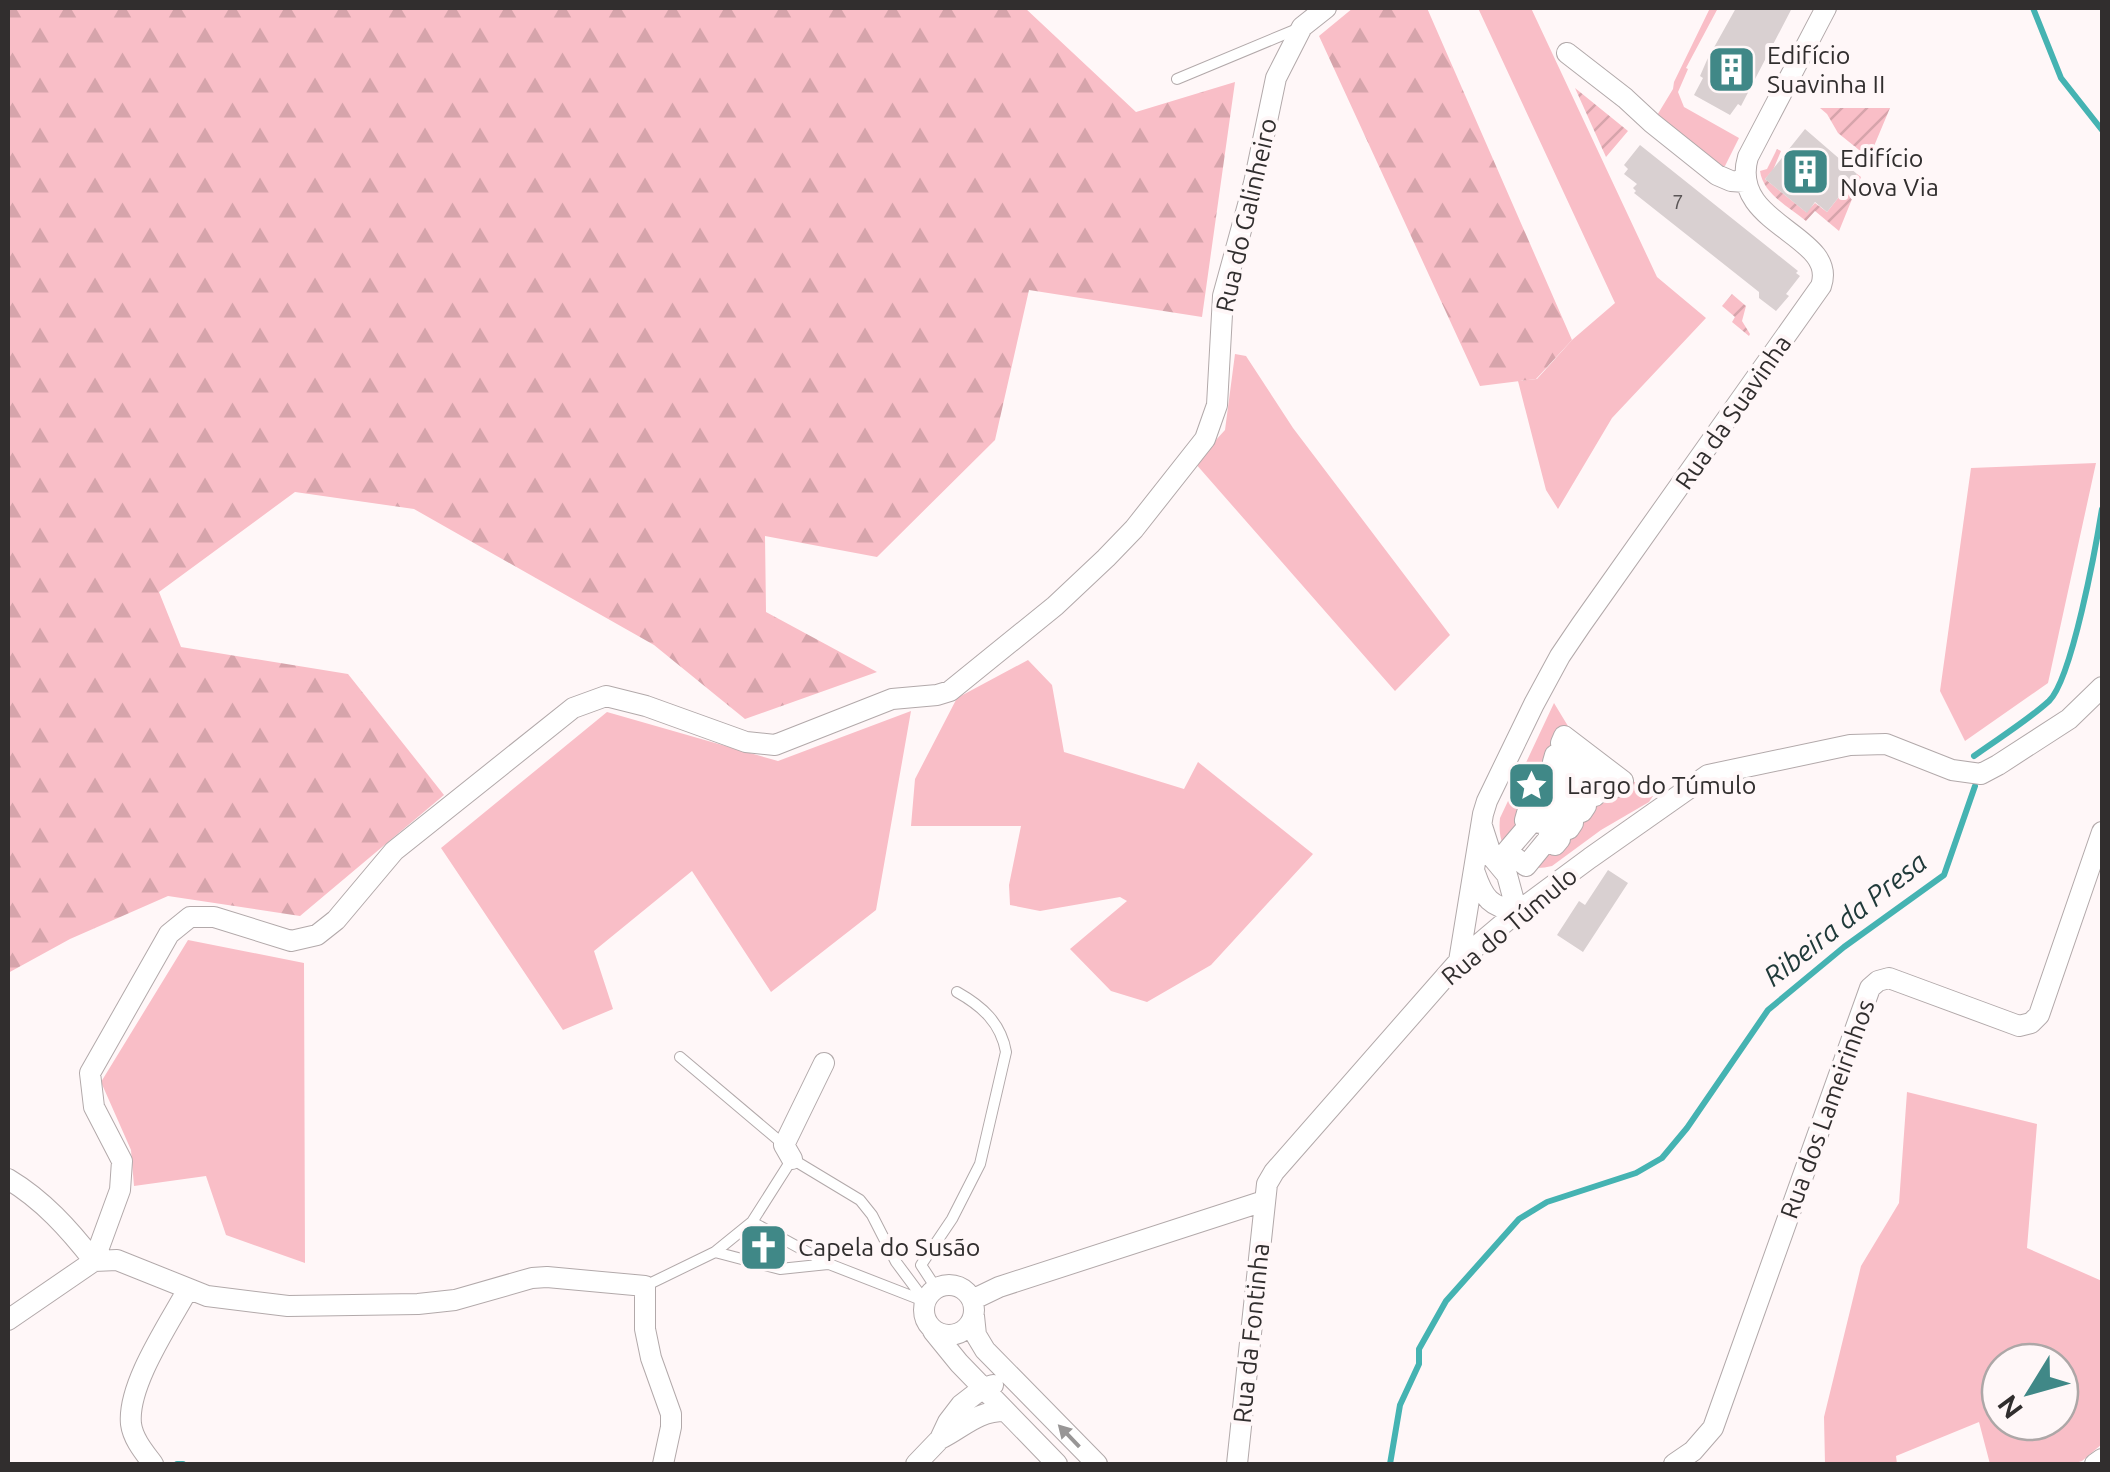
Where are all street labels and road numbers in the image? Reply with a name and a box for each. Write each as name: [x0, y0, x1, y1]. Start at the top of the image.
street label: Rua do Galinheiro: [1210, 115, 1282, 315]
street label: Rua da Suavinha: [1669, 330, 1797, 494]
street label: Rua do Túmulo: [1436, 861, 1582, 991]
street label: Rua dos Lameirinhos: [1774, 996, 1880, 1222]
street label: Rua da Fontinha: [1228, 1242, 1274, 1424]

